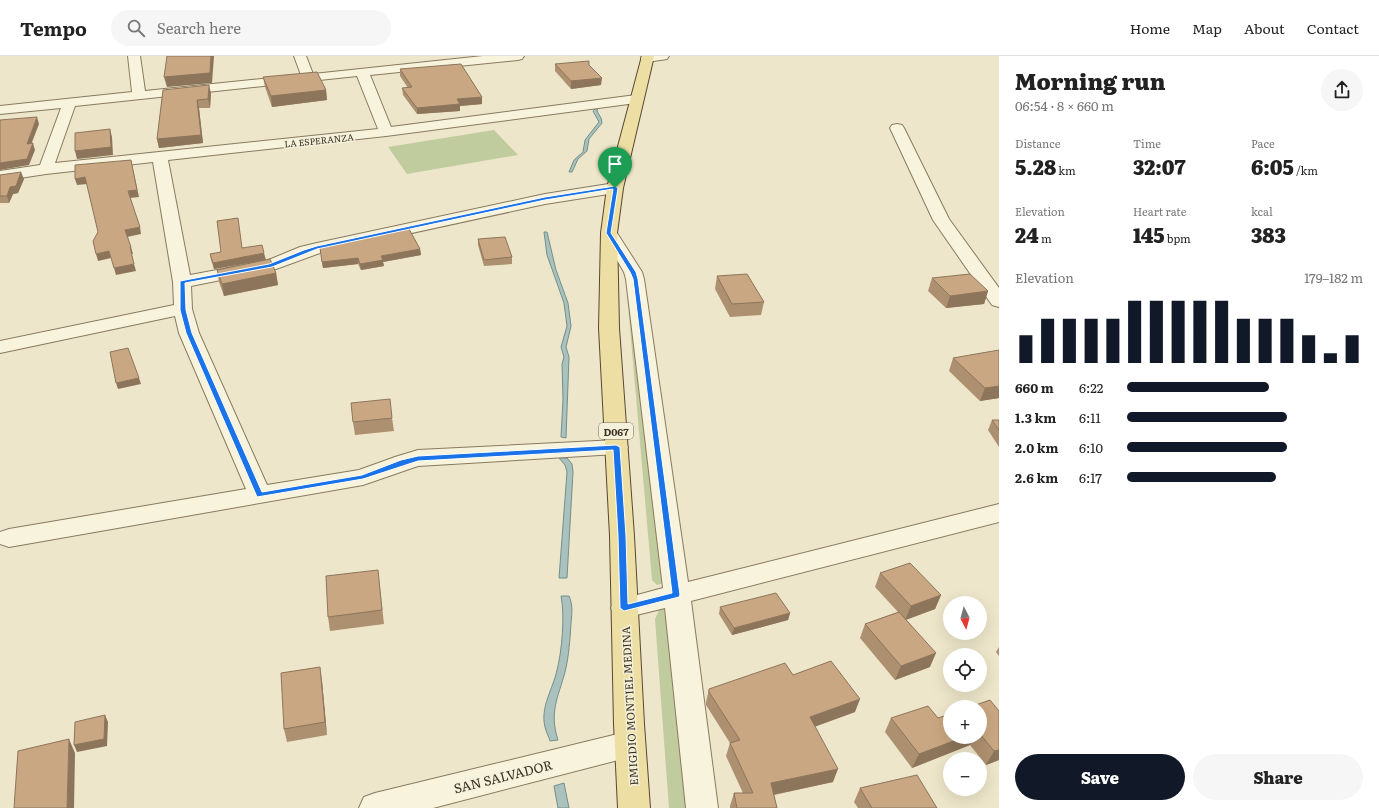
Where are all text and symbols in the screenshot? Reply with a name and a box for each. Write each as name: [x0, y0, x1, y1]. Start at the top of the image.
search box: [111, 10, 391, 46]
text: Tempo: [20, 14, 87, 42]
text: Search here: [157, 16, 241, 39]
icon: search: [125, 17, 147, 39]
text: Home: [1130, 18, 1170, 38]
text: Map: [1192, 18, 1222, 38]
text: About: [1244, 18, 1285, 38]
text: Contact: [1307, 18, 1359, 38]
text: Morning run: [1015, 64, 1165, 97]
button: share: [1321, 69, 1363, 111]
text: 06:54 · 8 × 660 m: [1015, 96, 1114, 115]
street label: LA ESPERANZA: [284, 129, 355, 151]
text: Distance: [1015, 135, 1060, 151]
text: Time: [1133, 135, 1161, 151]
text: Pace: [1251, 135, 1275, 151]
pin: [598, 147, 632, 188]
text: 5.28: [1015, 151, 1056, 181]
text: 32:07: [1133, 151, 1186, 181]
text: 6:05: [1251, 151, 1294, 181]
icon: arrive: [604, 153, 626, 175]
text: km: [1056, 162, 1076, 178]
text: /km: [1294, 162, 1318, 178]
text: Elevation: [1015, 203, 1065, 219]
text: Heart rate: [1133, 203, 1186, 219]
text: kcal: [1251, 203, 1273, 219]
text: 24: [1015, 219, 1039, 249]
text: 145: [1133, 219, 1165, 249]
text: 383: [1251, 219, 1286, 249]
text: m: [1039, 230, 1052, 246]
text: bpm: [1165, 230, 1191, 246]
text: Elevation: [1015, 268, 1074, 287]
text: 179–182 m: [1304, 268, 1363, 287]
text: 660 m: [1015, 378, 1054, 397]
text: 6:22: [1079, 378, 1103, 397]
text: 1.3 km: [1015, 408, 1056, 427]
text: 6:11: [1079, 408, 1101, 427]
road number: D067: [599, 423, 633, 439]
text: 2.0 km: [1015, 438, 1059, 457]
text: 6:10: [1079, 438, 1103, 457]
text: 2.6 km: [1015, 468, 1058, 487]
text: 6:17: [1079, 468, 1102, 487]
north arrow: [943, 596, 987, 640]
map controls: [943, 596, 987, 796]
street label: EMIGDIO MONTIEL MEDINA: [617, 626, 641, 786]
button: locate: [943, 648, 987, 692]
button: +: [943, 700, 987, 744]
button: −: [943, 752, 987, 796]
street label: SAN SALVADOR: [452, 754, 555, 797]
button: Save: [1015, 754, 1185, 800]
button: Share: [1193, 754, 1363, 800]

